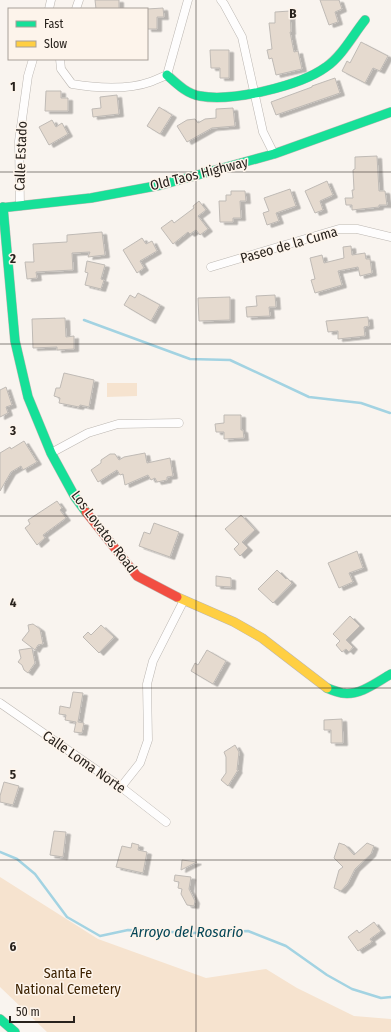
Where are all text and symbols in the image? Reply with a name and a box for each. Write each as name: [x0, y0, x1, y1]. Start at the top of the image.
text: B: [289, 6, 297, 21]
legend: [8, 8, 148, 60]
text: Fast: [44, 17, 63, 31]
text: Slow: [44, 37, 67, 51]
text: 1: [10, 79, 16, 94]
street label: Calle Estado: [11, 121, 31, 191]
street label: Old Taos Highway: [148, 153, 250, 194]
street label: Paseo de la Cuma: [238, 223, 340, 267]
text: 2: [9, 251, 16, 266]
text: 3: [9, 423, 16, 438]
street label: Los Lovatos Road: [68, 487, 140, 577]
text: 4: [10, 595, 17, 610]
street label: Calle Loma Norte: [39, 727, 129, 797]
text: 5: [10, 767, 16, 782]
water label: Arroyo del Rosario: [130, 923, 243, 941]
text: 6: [10, 939, 17, 954]
park label: Santa Fe National Cemetery: [15, 965, 122, 998]
scale bar: [10, 998, 74, 1024]
text: 50 m: [16, 1005, 40, 1019]

